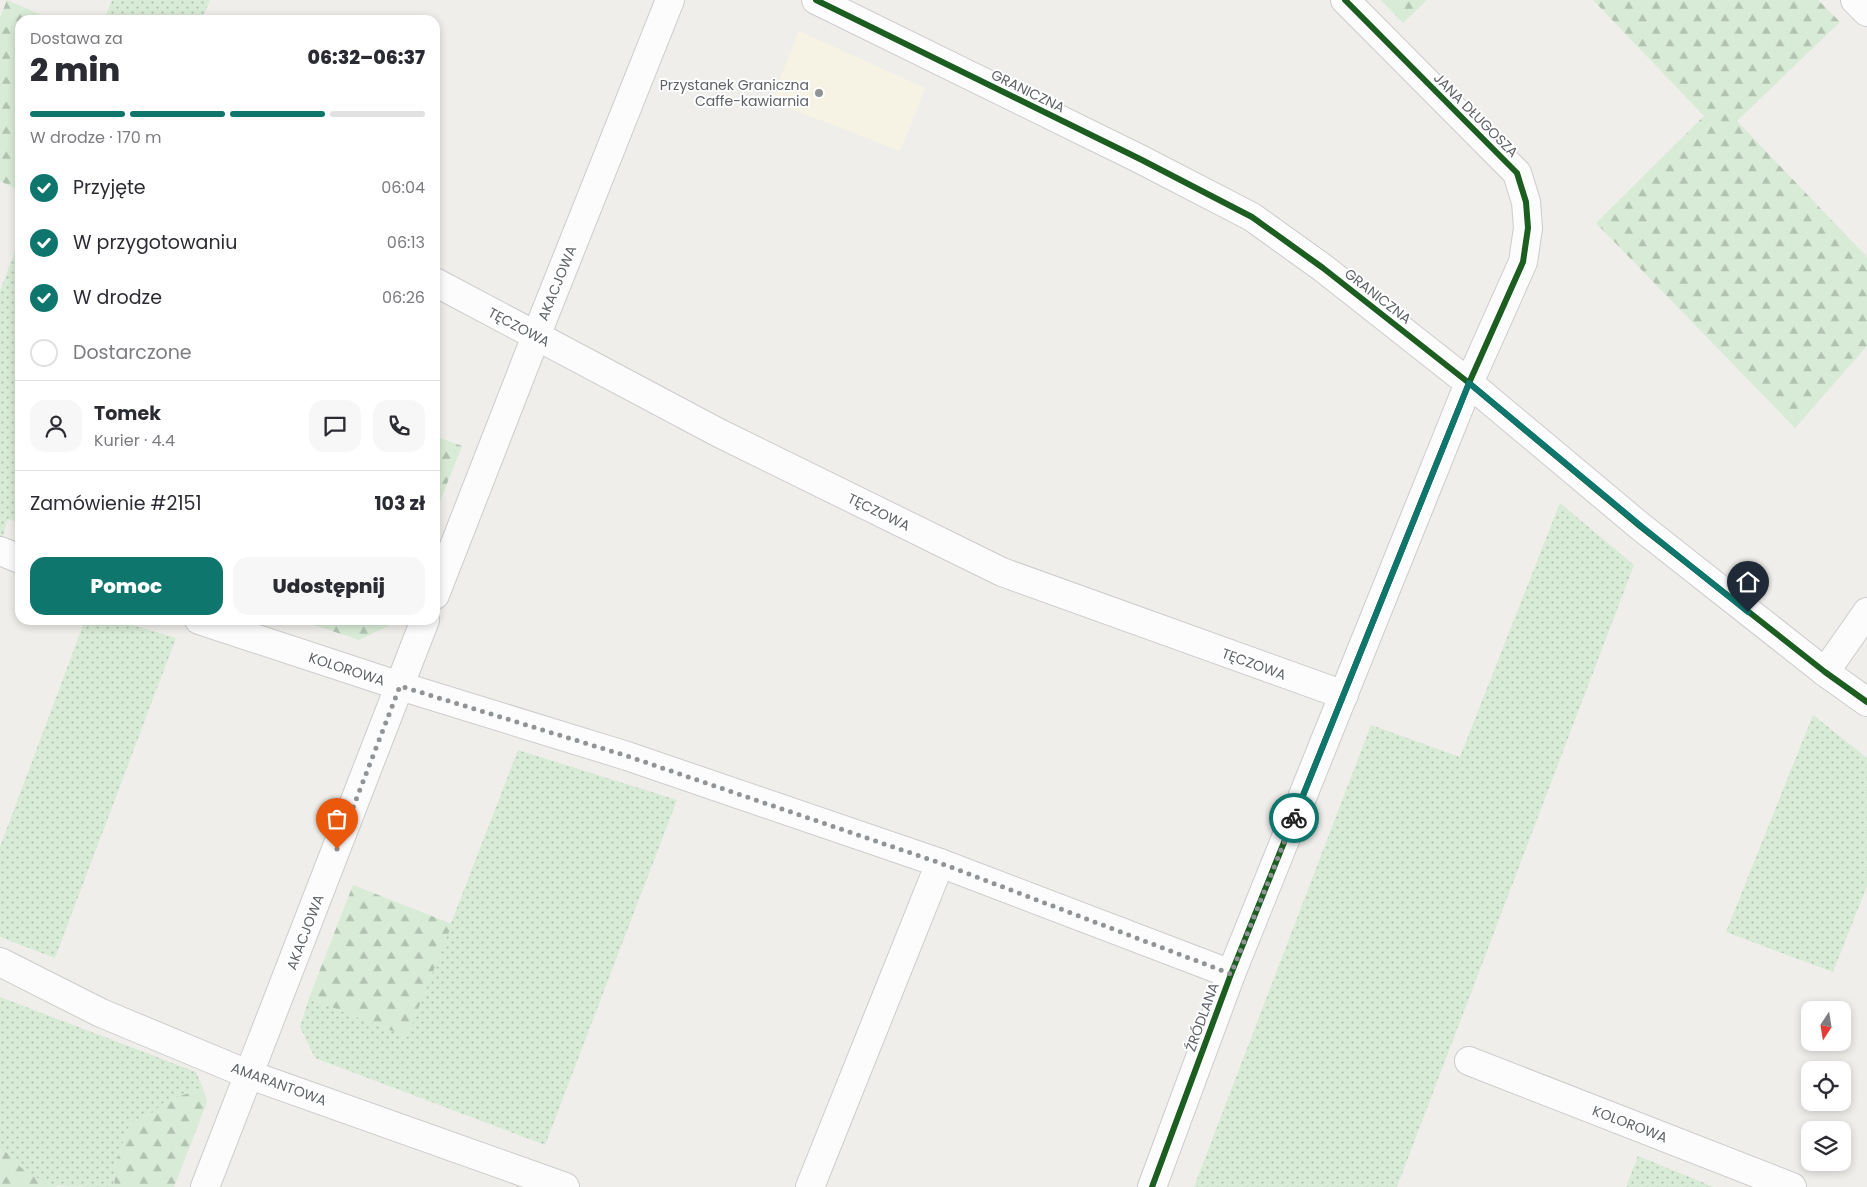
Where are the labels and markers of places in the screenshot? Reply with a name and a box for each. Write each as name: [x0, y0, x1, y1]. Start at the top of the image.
place label: Przystanek Graniczna Caffe-kawiarnia: [660, 75, 809, 111]
marker: Przystanek Graniczna Caffe-kawiarnia: [813, 87, 825, 99]
pin: [1727, 561, 1769, 612]
pin: [316, 798, 358, 849]

